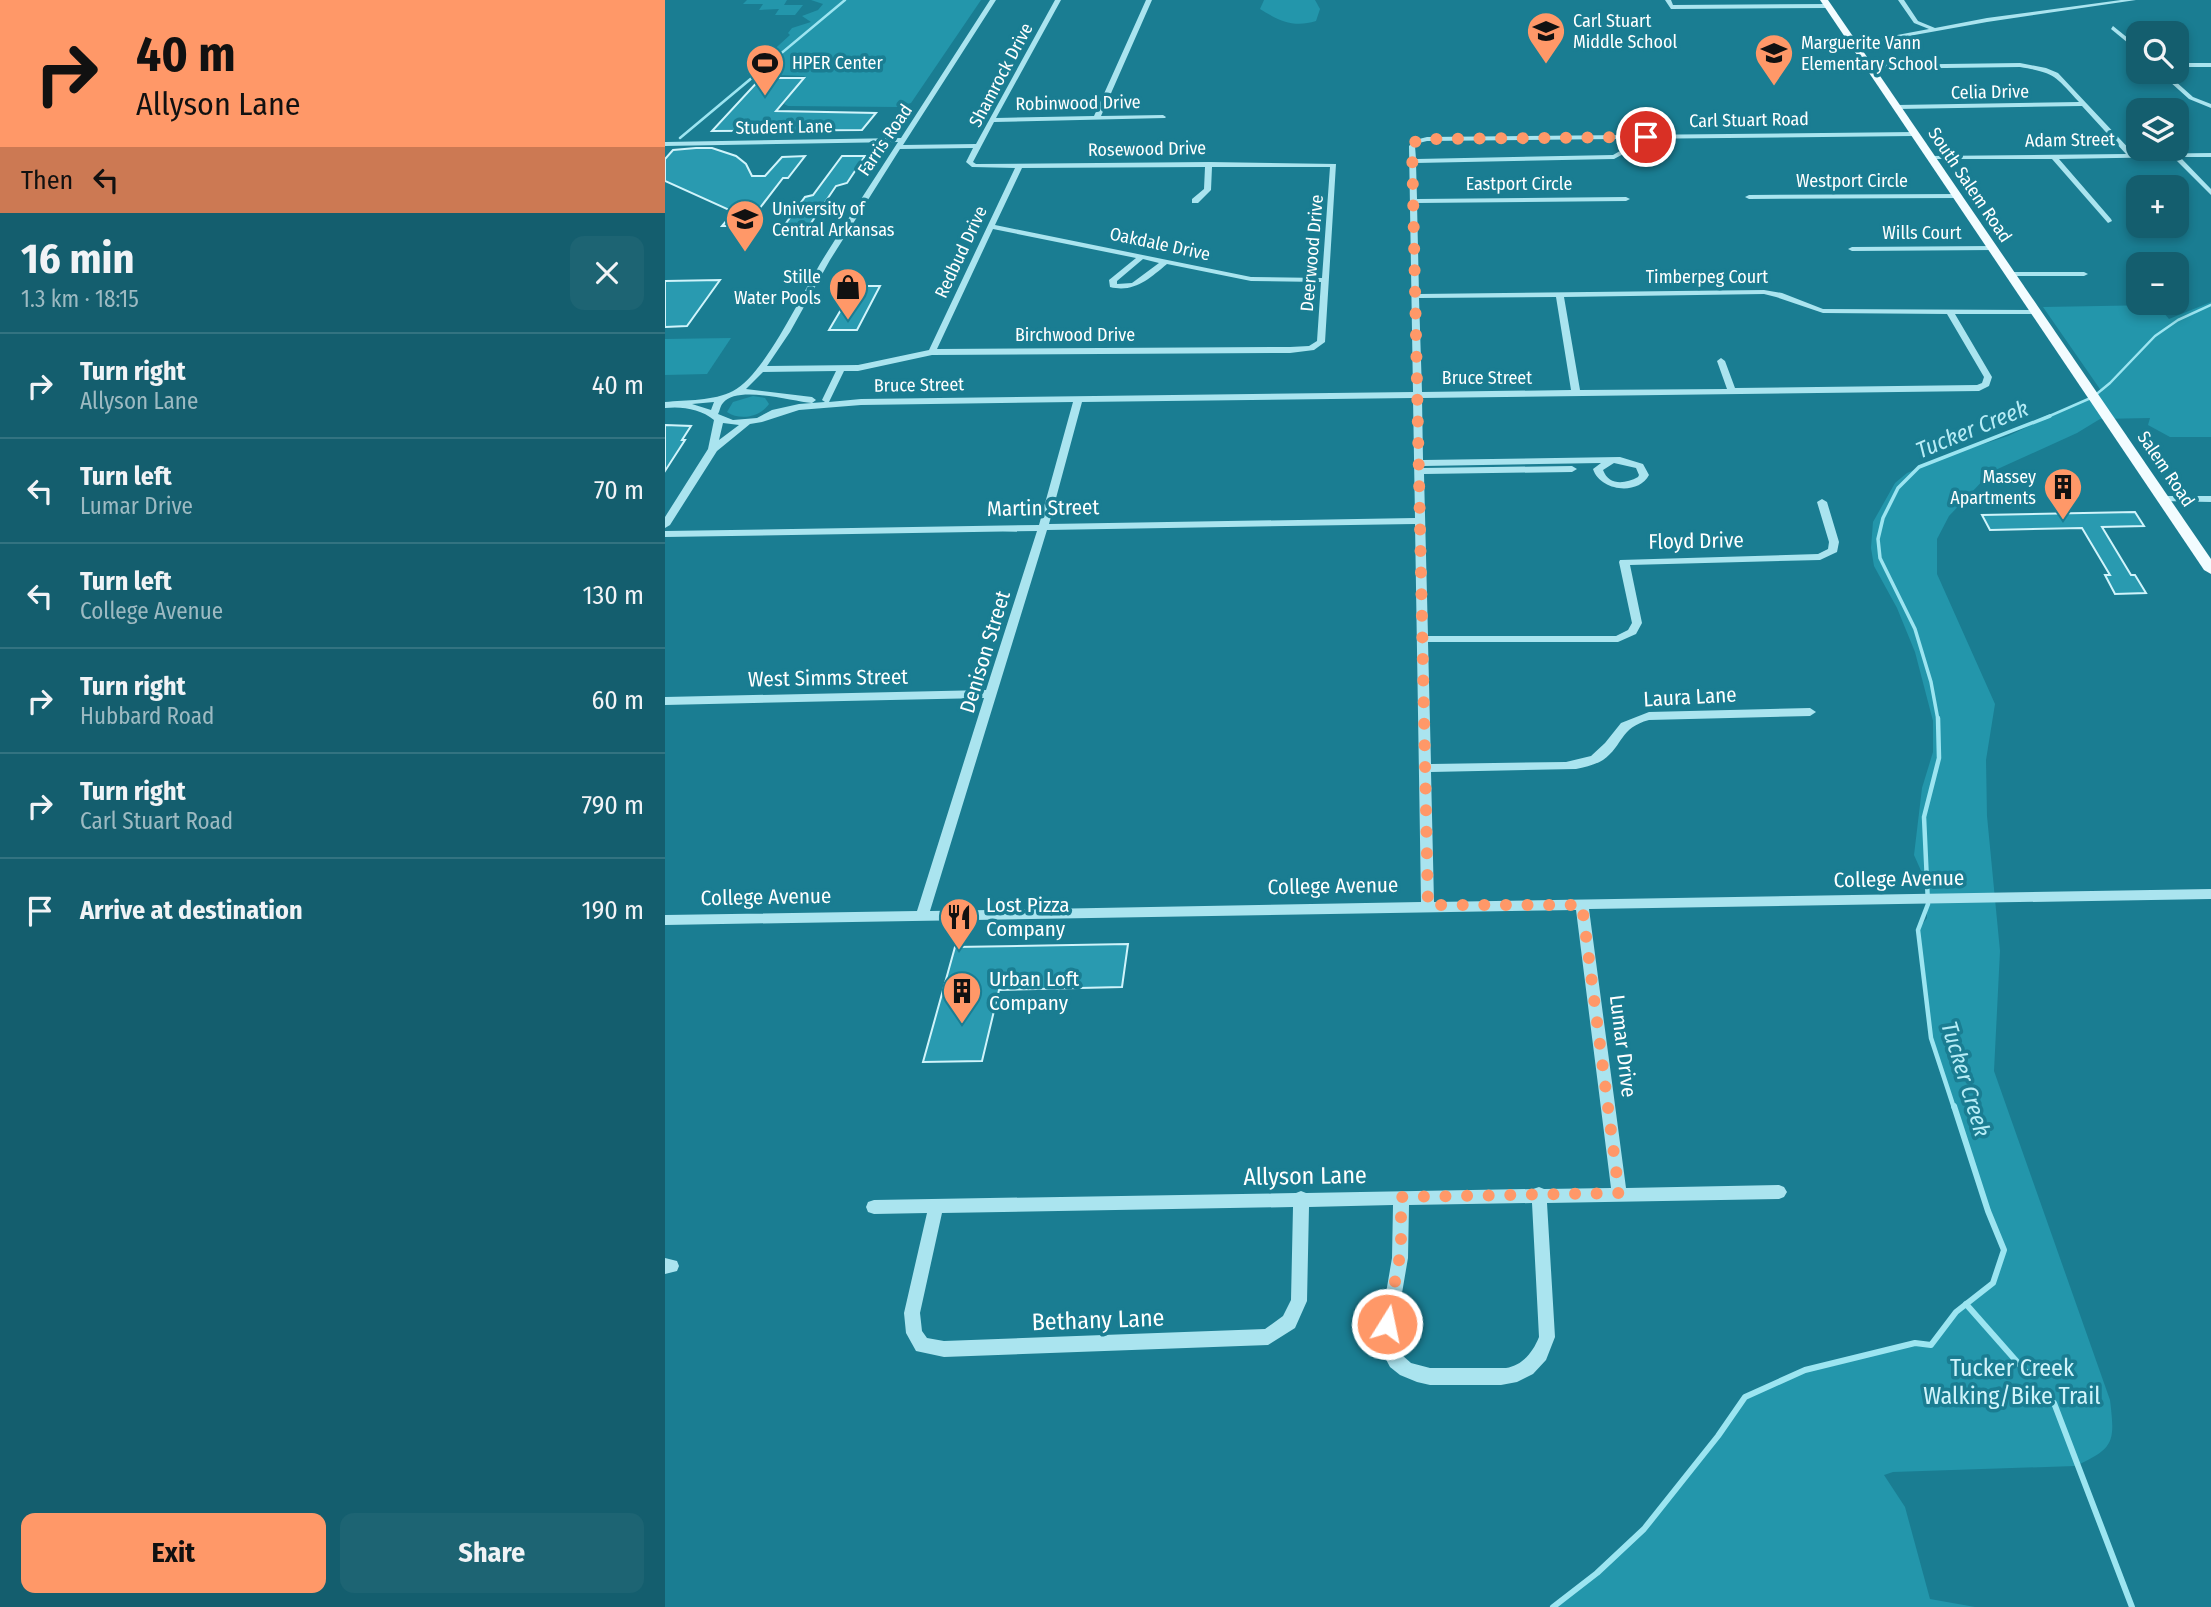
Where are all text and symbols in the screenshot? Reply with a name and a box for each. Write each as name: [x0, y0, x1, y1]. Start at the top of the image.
school or university icon: Carl Stuart Middle School: [1525, 10, 1567, 65]
place label: Carl Stuart Middle School: [1573, 10, 1677, 53]
street label: Shamrock Drive: [964, 19, 1038, 131]
map controls: [2126, 21, 2189, 315]
button: search: [2126, 21, 2189, 84]
text: 40 m: [136, 25, 236, 84]
icon: right: [21, 28, 112, 119]
school or university icon: Marguerite Vann Elementary School: [1753, 32, 1795, 87]
place label: Marguerite Vann Elementary School: [1801, 32, 1938, 75]
sports icon: HPER Center: [744, 42, 786, 97]
place label: HPER Center: [792, 52, 883, 74]
street label: Celia Drive: [1951, 80, 2029, 104]
text: Allyson Lane: [136, 85, 301, 123]
street label: Robinwood Drive: [1015, 91, 1141, 115]
button: layers: [2126, 98, 2189, 161]
street label: Farris Road: [853, 100, 917, 180]
pin: [1616, 107, 1676, 167]
street label: Carl Stuart Road: [1689, 108, 1809, 132]
street label: Student Lane: [735, 115, 833, 139]
icon: arrive: [1627, 118, 1665, 156]
street label: South Salem Road: [1923, 123, 2017, 247]
street label: Adam Street: [2025, 128, 2115, 152]
street label: Rosewood Drive: [1088, 137, 1206, 161]
icon: left: [87, 161, 125, 199]
text: Then: [21, 165, 73, 196]
street label: Westport Circle: [1796, 170, 1908, 192]
street label: Eastport Circle: [1466, 173, 1572, 195]
button: +: [2126, 175, 2189, 238]
street label: Deerwood Drive: [1296, 194, 1328, 312]
school or university icon: University of Central Arkansas: [724, 198, 766, 253]
place label: University of Central Arkansas: [772, 198, 895, 241]
street label: Redbud Drive: [930, 202, 992, 302]
street label: Wills Court: [1882, 222, 1962, 244]
street label: Oakdale Drive: [1108, 223, 1212, 265]
text: 16 min: [21, 234, 134, 284]
button: close: [570, 236, 644, 310]
button: −: [2126, 252, 2189, 315]
place label: Stille Water Pools: [734, 266, 821, 309]
shop icon: Stille Water Pools: [827, 266, 869, 321]
street label: Timberpeg Court: [1646, 266, 1768, 288]
text: 1.3 km · 18:15: [21, 285, 139, 313]
street label: Birchwood Drive: [1015, 324, 1135, 346]
text: Turn right: [80, 356, 186, 387]
icon: right: [21, 367, 59, 405]
street label: Bruce Street: [1442, 367, 1532, 389]
text: 40 m: [592, 370, 644, 401]
street label: Bruce Street: [874, 373, 964, 397]
text: Allyson Lane: [80, 387, 198, 415]
water label: Tucker Creek: [1912, 394, 2032, 464]
street label: Salem Road: [2133, 427, 2199, 511]
text: Turn left: [80, 461, 172, 492]
place label: Massey Apartments: [1950, 466, 2036, 509]
building icon: Massey Apartments: [2042, 466, 2084, 521]
icon: left: [21, 472, 59, 510]
text: 70 m: [594, 475, 644, 506]
text: Lumar Drive: [80, 492, 193, 520]
street label: Martin Street: [987, 494, 1100, 522]
street label: Floyd Drive: [1648, 527, 1744, 555]
text: Turn left: [80, 566, 172, 597]
icon: left: [21, 577, 59, 615]
text: 130 m: [582, 580, 644, 611]
street label: Denison Street: [954, 588, 1016, 716]
text: College Avenue: [80, 597, 223, 625]
street label: West Simms Street: [748, 664, 908, 692]
text: Turn right: [80, 671, 186, 702]
icon: right: [21, 682, 59, 720]
street label: Laura Lane: [1643, 682, 1737, 712]
text: 60 m: [591, 685, 644, 716]
text: Hubbard Road: [80, 702, 214, 730]
text: Turn right: [80, 776, 186, 807]
icon: right: [21, 787, 59, 825]
text: 790 m: [582, 790, 644, 821]
text: Carl Stuart Road: [80, 807, 233, 835]
street label: College Avenue: [1833, 865, 1965, 893]
street label: College Avenue: [1267, 872, 1399, 900]
street label: College Avenue: [700, 883, 832, 911]
icon: arrive: [21, 892, 59, 930]
place label: Lost Pizza Company: [986, 892, 1070, 942]
text: Arrive at destination: [80, 895, 303, 926]
text: 190 m: [582, 895, 644, 926]
restaurant icon: Lost Pizza Company: [938, 896, 980, 951]
place label: Urban Loft Company: [989, 966, 1079, 1016]
building icon: Urban Loft Company: [941, 970, 983, 1025]
street label: Lumar Drive: [1604, 993, 1642, 1099]
water label: Tucker Creek: [1935, 1018, 1997, 1140]
street label: Allyson Lane: [1243, 1161, 1367, 1191]
position arrow: [1350, 1287, 1424, 1361]
street label: Bethany Lane: [1031, 1304, 1165, 1336]
park label: Tucker Creek Walking/Bike Trail: [1923, 1354, 2101, 1410]
button: Exit: [21, 1513, 326, 1593]
button: Share: [340, 1513, 644, 1593]

